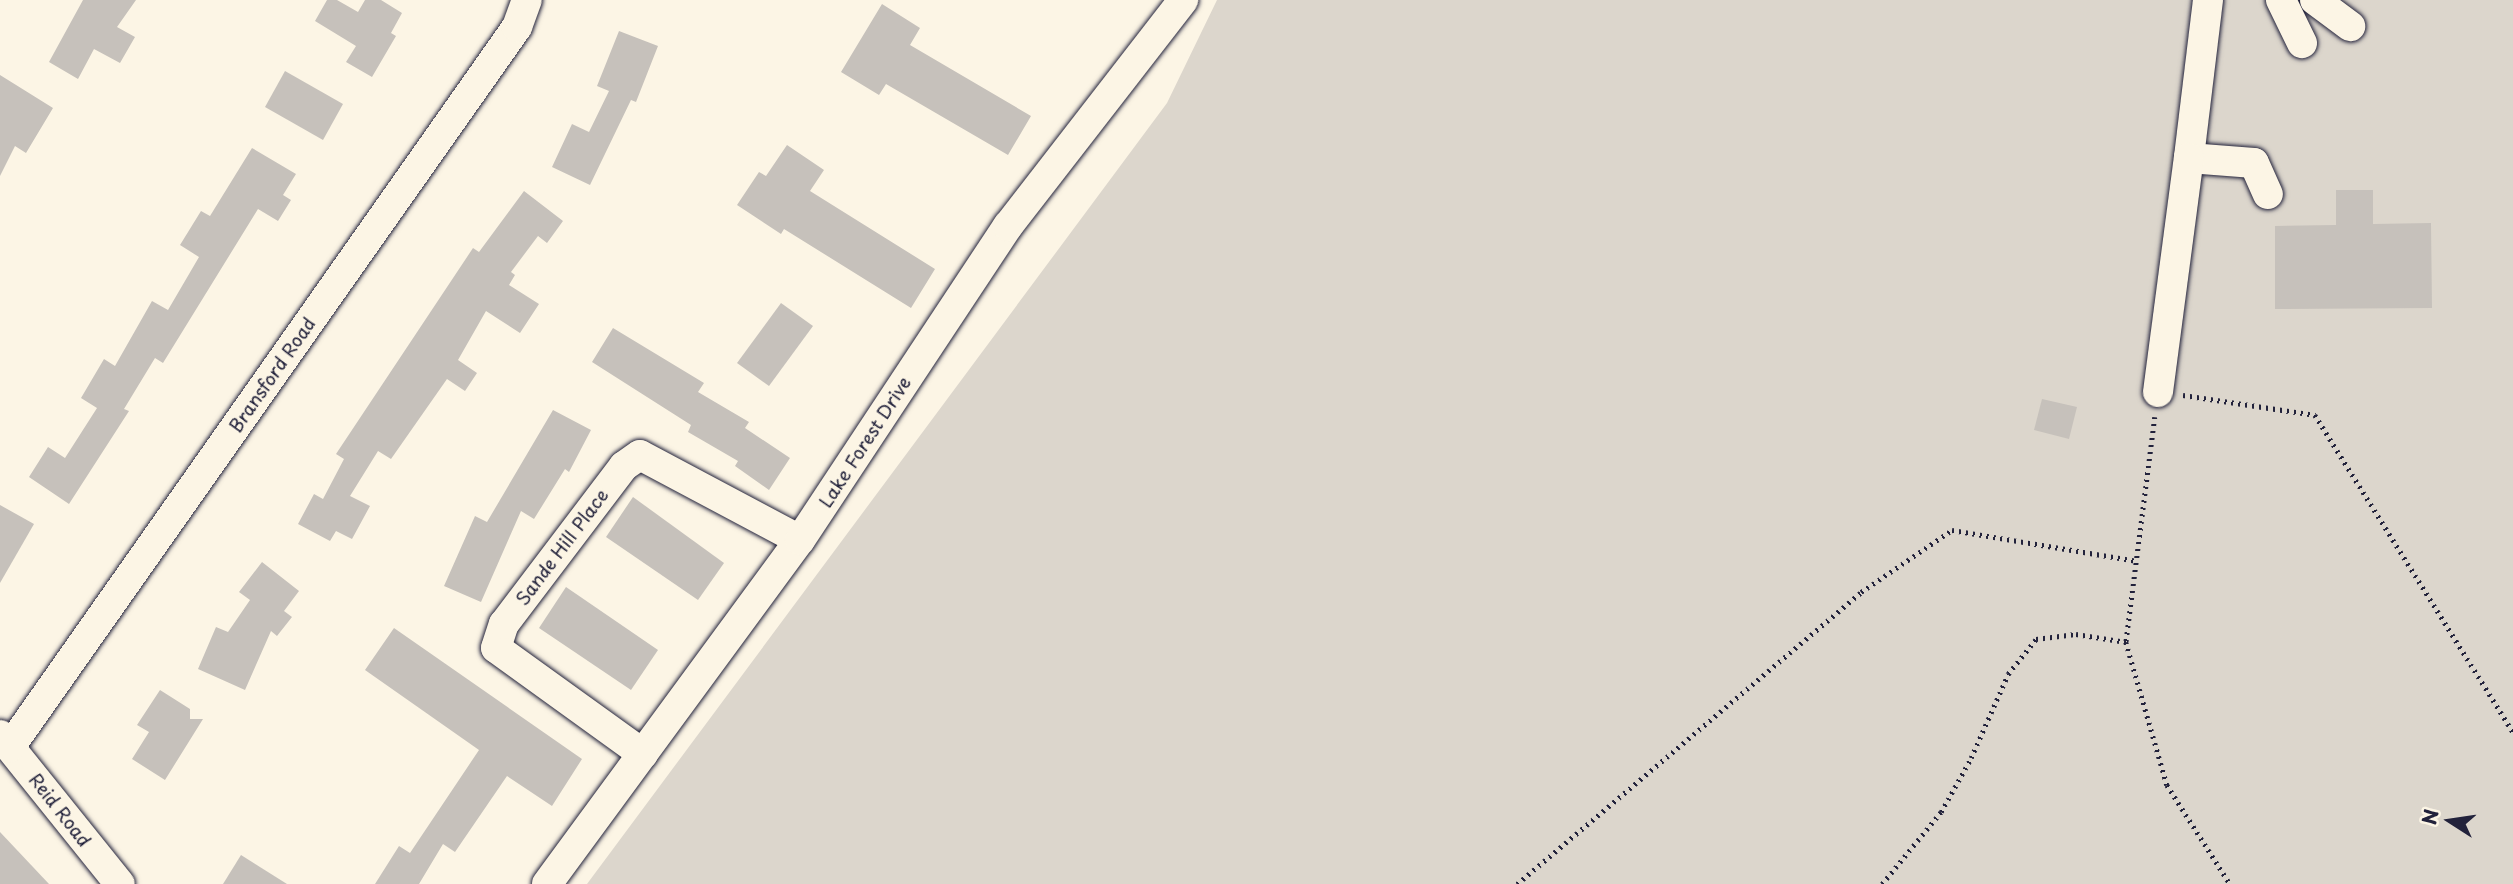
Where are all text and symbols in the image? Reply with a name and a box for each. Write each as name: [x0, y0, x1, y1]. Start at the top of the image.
street label: Bransford Road: [224, 313, 320, 437]
street label: Lake Forest Drive: [814, 372, 916, 512]
street label: Sande Hill Place: [511, 484, 613, 610]
street label: Reid Road: [25, 769, 95, 851]
north arrow: [2415, 786, 2485, 856]
text: N: [2414, 806, 2445, 827]

